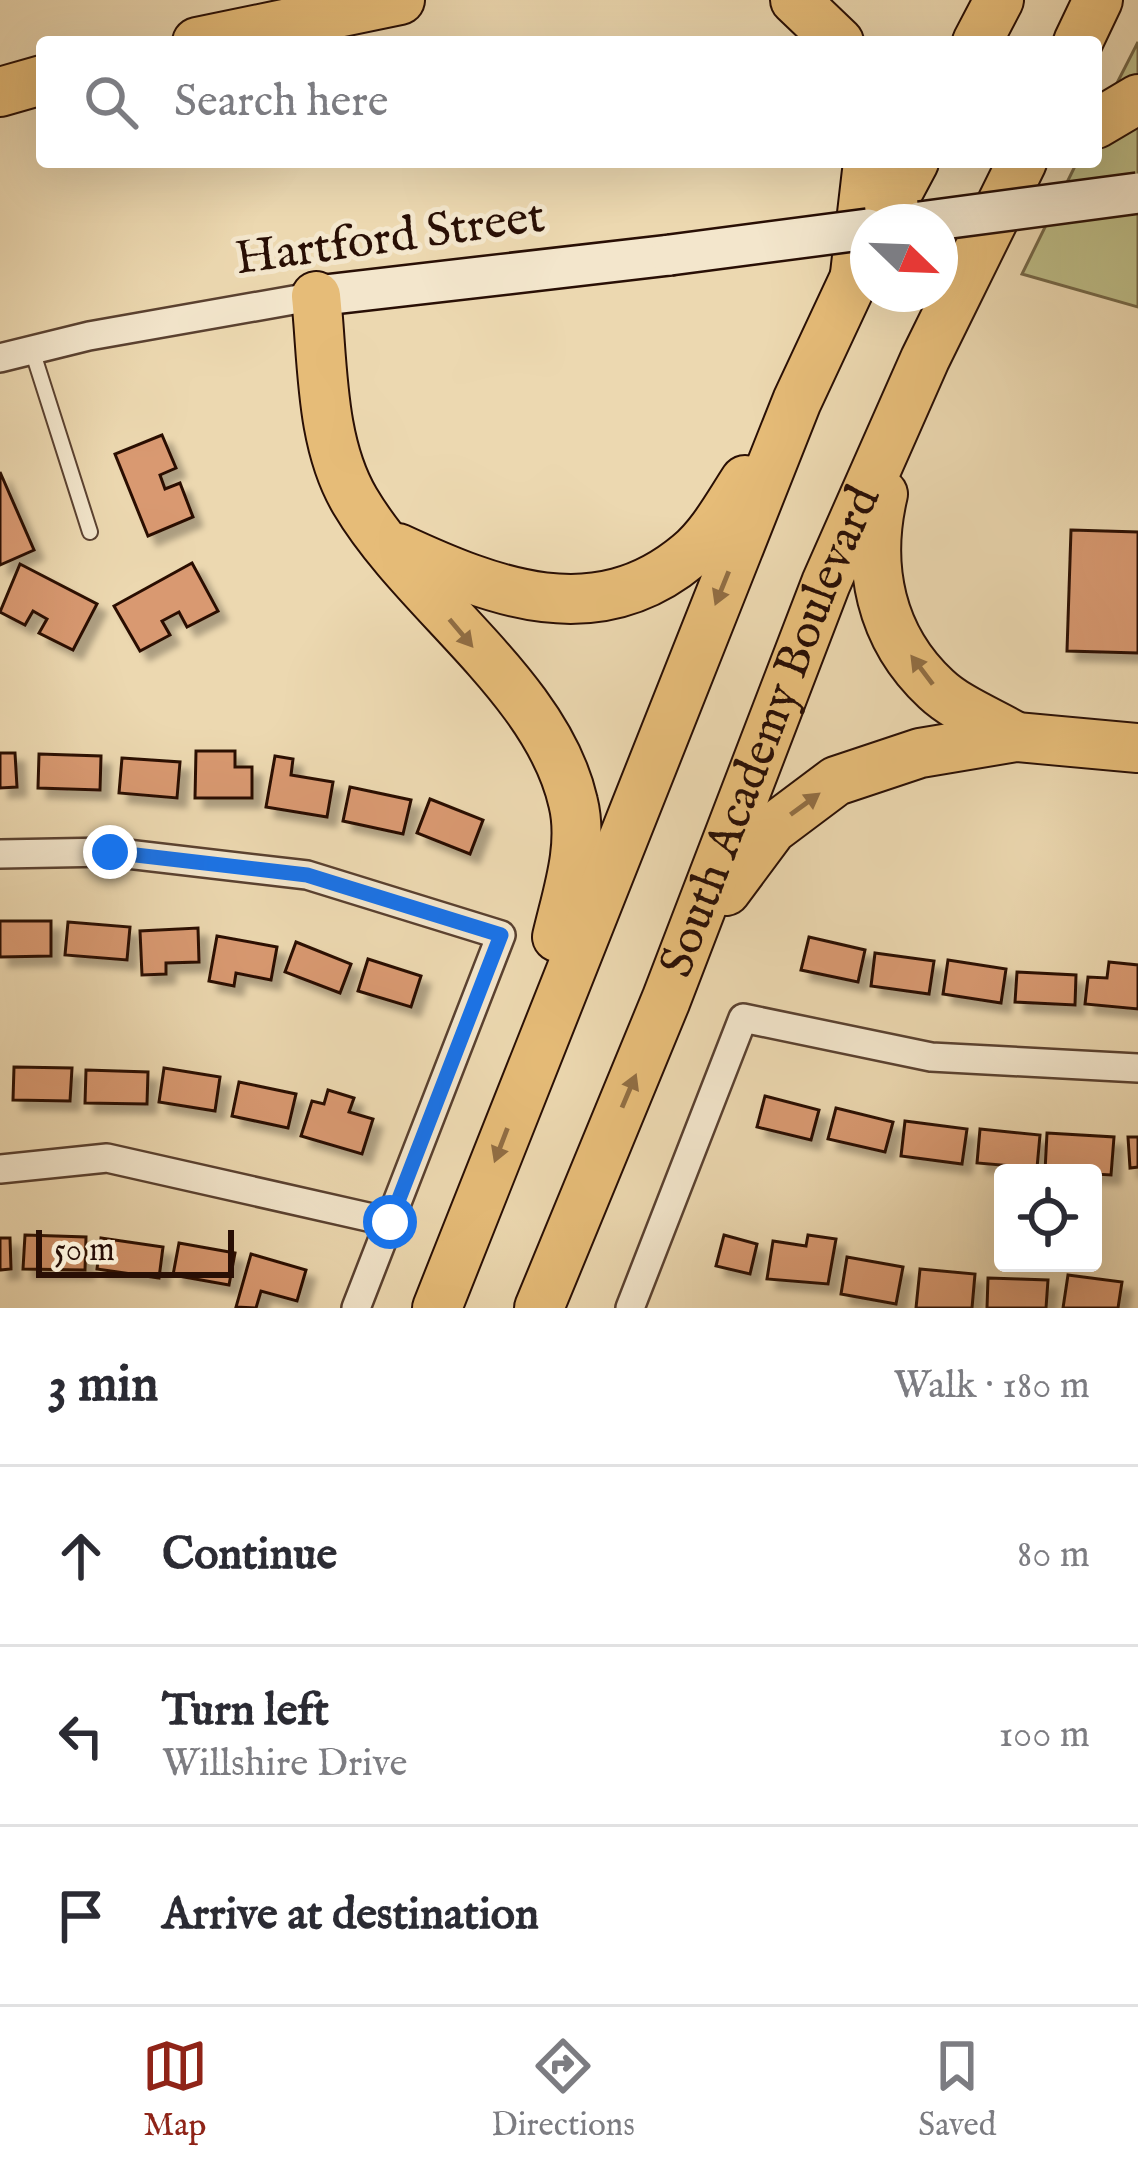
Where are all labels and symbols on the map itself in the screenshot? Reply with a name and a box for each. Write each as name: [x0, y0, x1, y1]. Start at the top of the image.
street label: Hartford Street: [231, 188, 549, 290]
north arrow: [850, 204, 958, 312]
street label: South Academy Boulevard: [648, 477, 895, 986]
one-way arrow: [712, 570, 731, 606]
one-way arrow: [448, 618, 474, 648]
one-way arrow: [910, 655, 934, 686]
one-way arrow: [789, 793, 821, 817]
route end: [83, 825, 137, 879]
one-way arrow: [620, 1073, 639, 1109]
one-way arrow: [491, 1128, 510, 1164]
route start: [363, 1195, 417, 1249]
scale bar: [36, 1224, 234, 1277]

